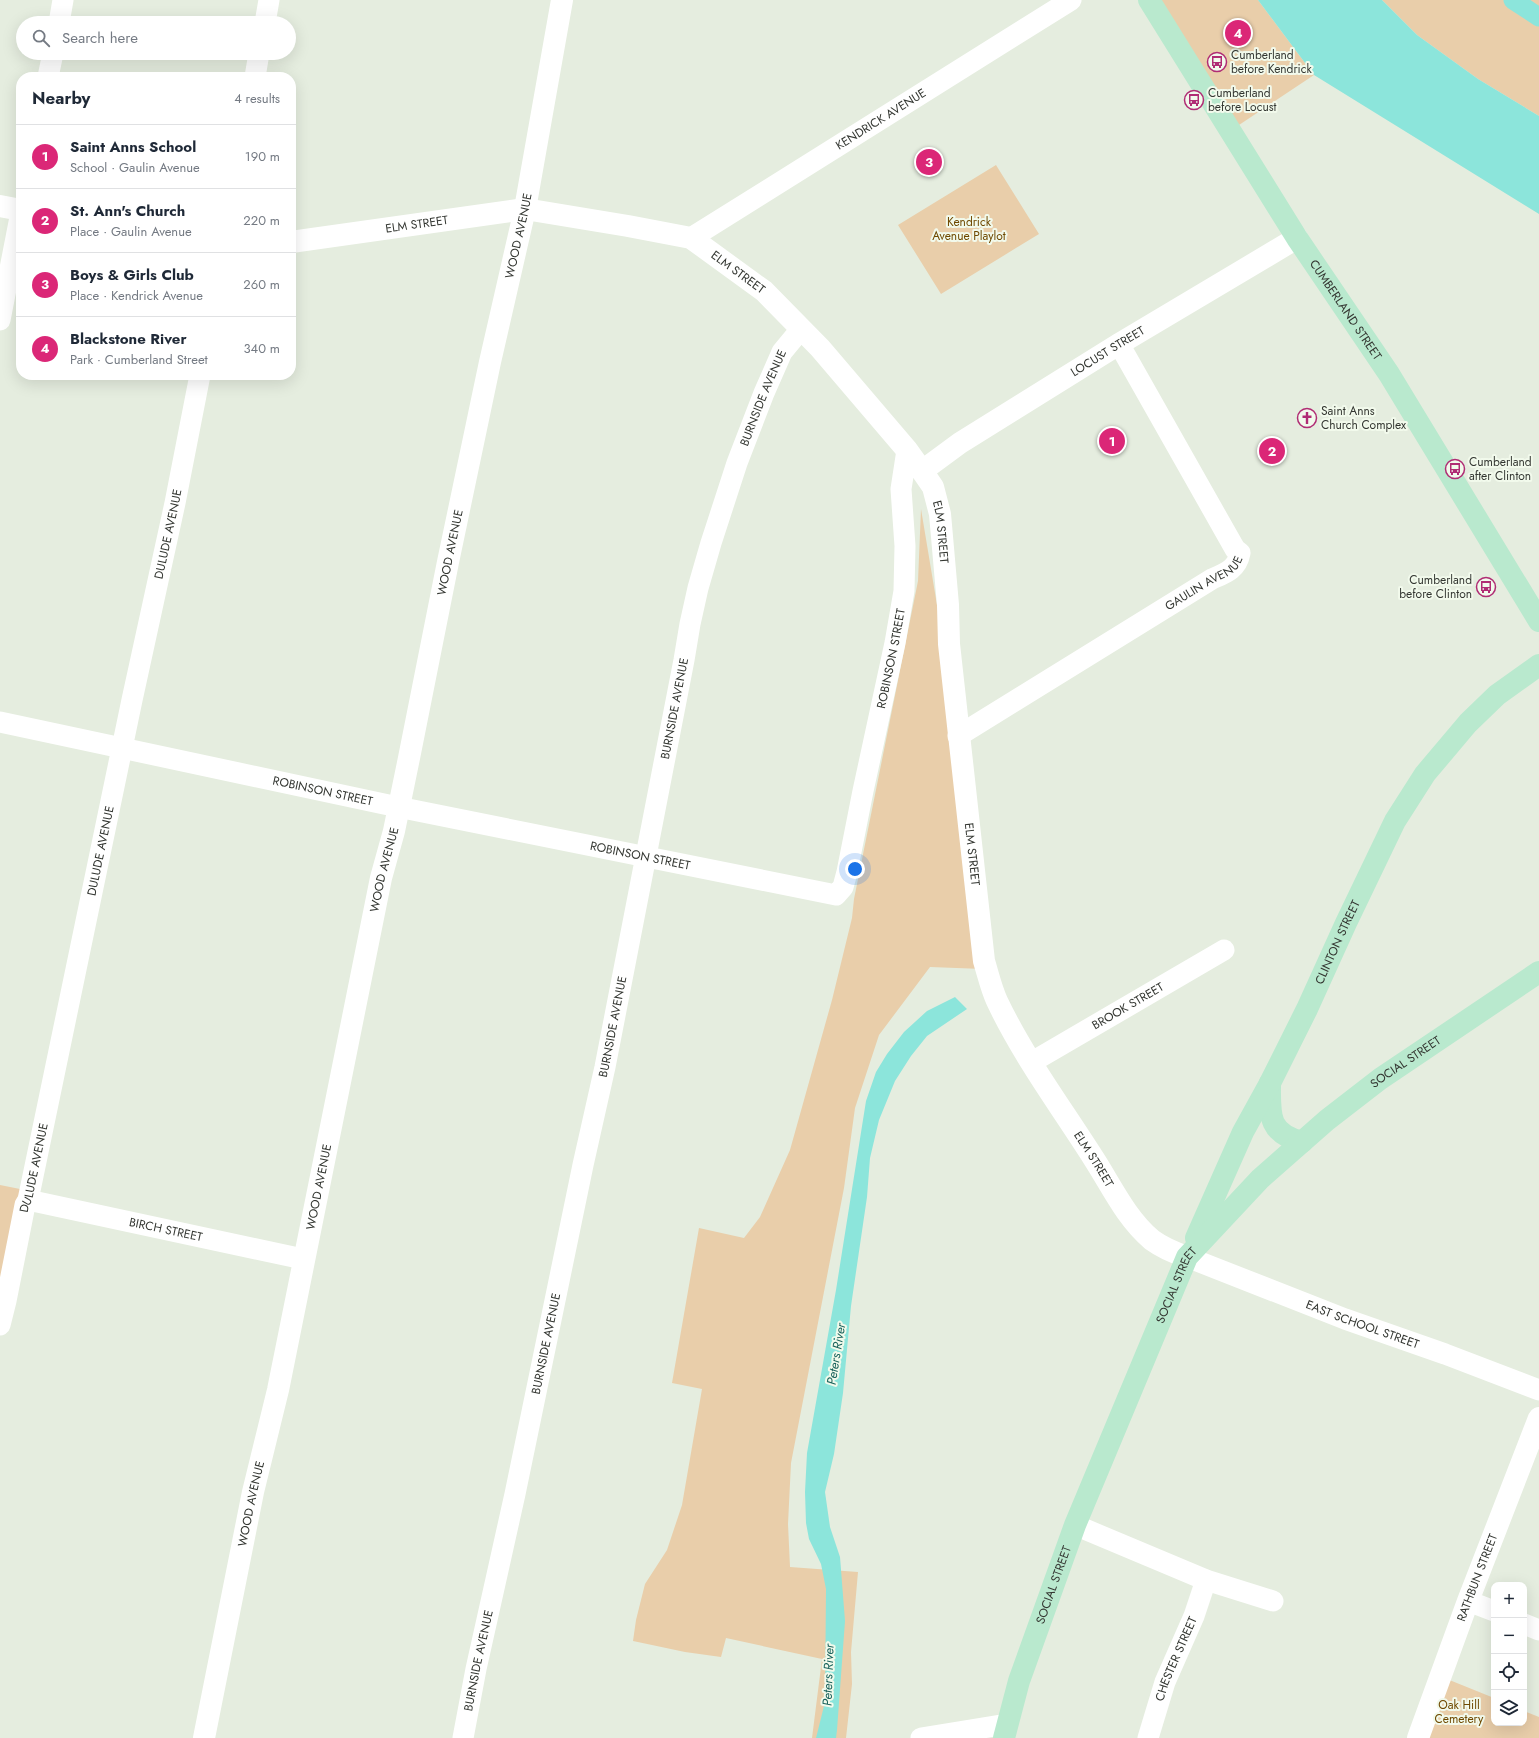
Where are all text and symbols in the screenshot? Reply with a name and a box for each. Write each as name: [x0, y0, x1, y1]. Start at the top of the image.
search box: [16, 16, 296, 60]
pin: 4: [1225, 18, 1251, 48]
icon: search: [30, 27, 52, 49]
text: Search here: [62, 27, 138, 49]
place label: Cumberland before Kendrick: [1231, 46, 1312, 78]
bus stop icon: Cumberland before Kendrick: [1206, 51, 1228, 73]
street label: KENDRICK AVENUE: [832, 84, 930, 154]
place label: Cumberland before Locust: [1208, 84, 1277, 116]
text: Nearby: [32, 86, 90, 110]
text: 4 results: [234, 89, 280, 108]
bus stop icon: Cumberland before Locust: [1183, 89, 1205, 111]
text: Saint Anns School: [70, 136, 196, 158]
text: 1: [42, 147, 48, 166]
text: 190 m: [245, 147, 280, 166]
pin: 3: [916, 147, 942, 177]
text: School · Gaulin Avenue: [70, 158, 200, 177]
street label: WOOD AVENUE: [500, 192, 537, 280]
text: St. Ann's Church: [70, 200, 185, 222]
text: 2: [41, 211, 49, 230]
text: 220 m: [243, 211, 280, 230]
street label: ELM STREET: [384, 211, 450, 238]
park label: Kendrick Avenue Playlot: [932, 213, 1006, 245]
text: Place · Gaulin Avenue: [70, 222, 192, 241]
street label: ELM STREET: [707, 246, 769, 298]
street label: CUMBERLAND STREET: [1305, 256, 1386, 364]
text: Boys & Girls Club: [70, 264, 194, 286]
text: 3: [41, 275, 49, 294]
text: 260 m: [243, 275, 280, 294]
text: Place · Kendrick Avenue: [70, 286, 203, 305]
street label: LOCUST STREET: [1067, 322, 1148, 381]
text: Blackstone River: [70, 328, 187, 350]
text: 4: [40, 339, 50, 358]
text: 340 m: [243, 339, 280, 358]
street label: BURNSIDE AVENUE: [735, 347, 791, 449]
text: Park · Cumberland Street: [70, 350, 208, 369]
place label: Saint Anns Church Complex: [1321, 402, 1407, 434]
church icon: Saint Anns Church Complex: [1296, 407, 1318, 429]
pin: 1: [1099, 426, 1125, 456]
pin: 2: [1259, 436, 1285, 466]
place label: Cumberland after Clinton: [1469, 453, 1532, 485]
bus stop icon: Cumberland after Clinton: [1444, 458, 1466, 480]
street label: DULUDE AVENUE: [150, 487, 187, 581]
street label: ELM STREET: [928, 499, 953, 564]
street label: WOOD AVENUE: [433, 508, 468, 597]
street label: GAULIN AVENUE: [1162, 553, 1248, 615]
place label: Cumberland before Clinton: [1399, 571, 1472, 603]
bus stop icon: Cumberland before Clinton: [1475, 576, 1497, 598]
street label: ROBINSON STREET: [872, 607, 910, 710]
street label: BURNSIDE AVENUE: [656, 656, 693, 761]
street label: ROBINSON STREET: [271, 771, 375, 810]
street label: DULUDE AVENUE: [82, 804, 119, 898]
street label: ELM STREET: [960, 822, 985, 887]
street label: WOOD AVENUE: [365, 826, 404, 914]
street label: ROBINSON STREET: [588, 837, 692, 875]
your location: [845, 859, 865, 879]
street label: CLINTON STREET: [1310, 897, 1365, 987]
street label: BURNSIDE AVENUE: [594, 974, 631, 1079]
street label: BROOK STREET: [1089, 978, 1168, 1034]
street label: SOCIAL STREET: [1366, 1031, 1445, 1092]
street label: DULUDE AVENUE: [15, 1121, 53, 1214]
street label: ELM STREET: [1069, 1128, 1118, 1191]
street label: WOOD AVENUE: [301, 1142, 336, 1231]
street label: BIRCH STREET: [128, 1213, 205, 1246]
street label: SOCIAL STREET: [1151, 1243, 1201, 1326]
street label: BURNSIDE AVENUE: [527, 1291, 565, 1396]
street label: EAST SCHOOL STREET: [1303, 1295, 1422, 1353]
water label: Peters River: [822, 1321, 850, 1386]
street label: WOOD AVENUE: [233, 1459, 269, 1548]
street label: RATHBUN STREET: [1452, 1531, 1502, 1624]
street label: SOCIAL STREET: [1031, 1543, 1076, 1627]
map controls: [1491, 1582, 1527, 1726]
button: +: [1491, 1582, 1527, 1618]
street label: BURNSIDE AVENUE: [459, 1608, 498, 1713]
street label: CHESTER STREET: [1151, 1613, 1202, 1703]
button: −: [1491, 1618, 1527, 1654]
water label: Peters River: [817, 1643, 839, 1707]
button: locate: [1491, 1654, 1527, 1690]
button: layers: [1491, 1690, 1527, 1726]
park label: Oak Hill Cemetery: [1435, 1696, 1484, 1728]

